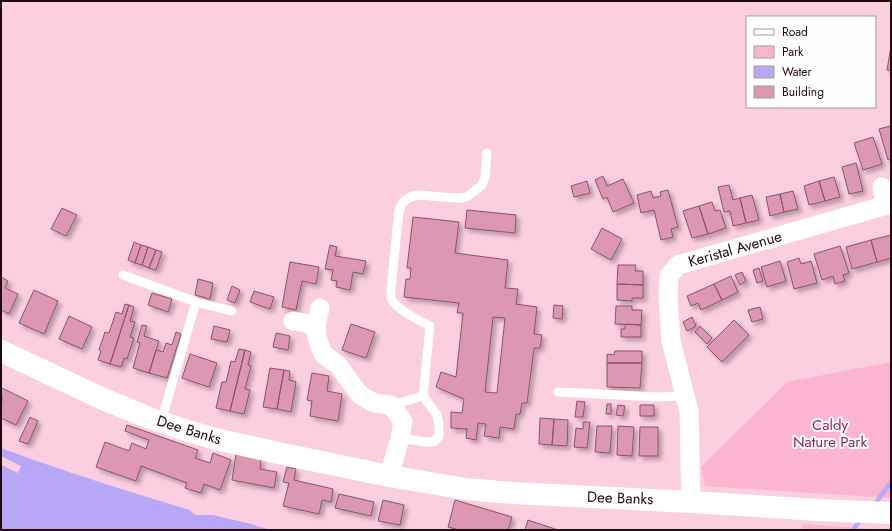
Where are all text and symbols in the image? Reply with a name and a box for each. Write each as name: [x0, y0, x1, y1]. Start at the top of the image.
legend: [746, 16, 876, 108]
text: Road: [782, 23, 808, 41]
text: Park: [782, 43, 804, 61]
text: Water: [782, 63, 813, 81]
text: Building: [782, 83, 824, 101]
street label: Keristal Avenue: [686, 225, 785, 273]
street label: Dee Banks: [154, 410, 224, 450]
park label: Caldy Nature Park: [793, 414, 867, 453]
street label: Dee Banks: [587, 486, 653, 510]

